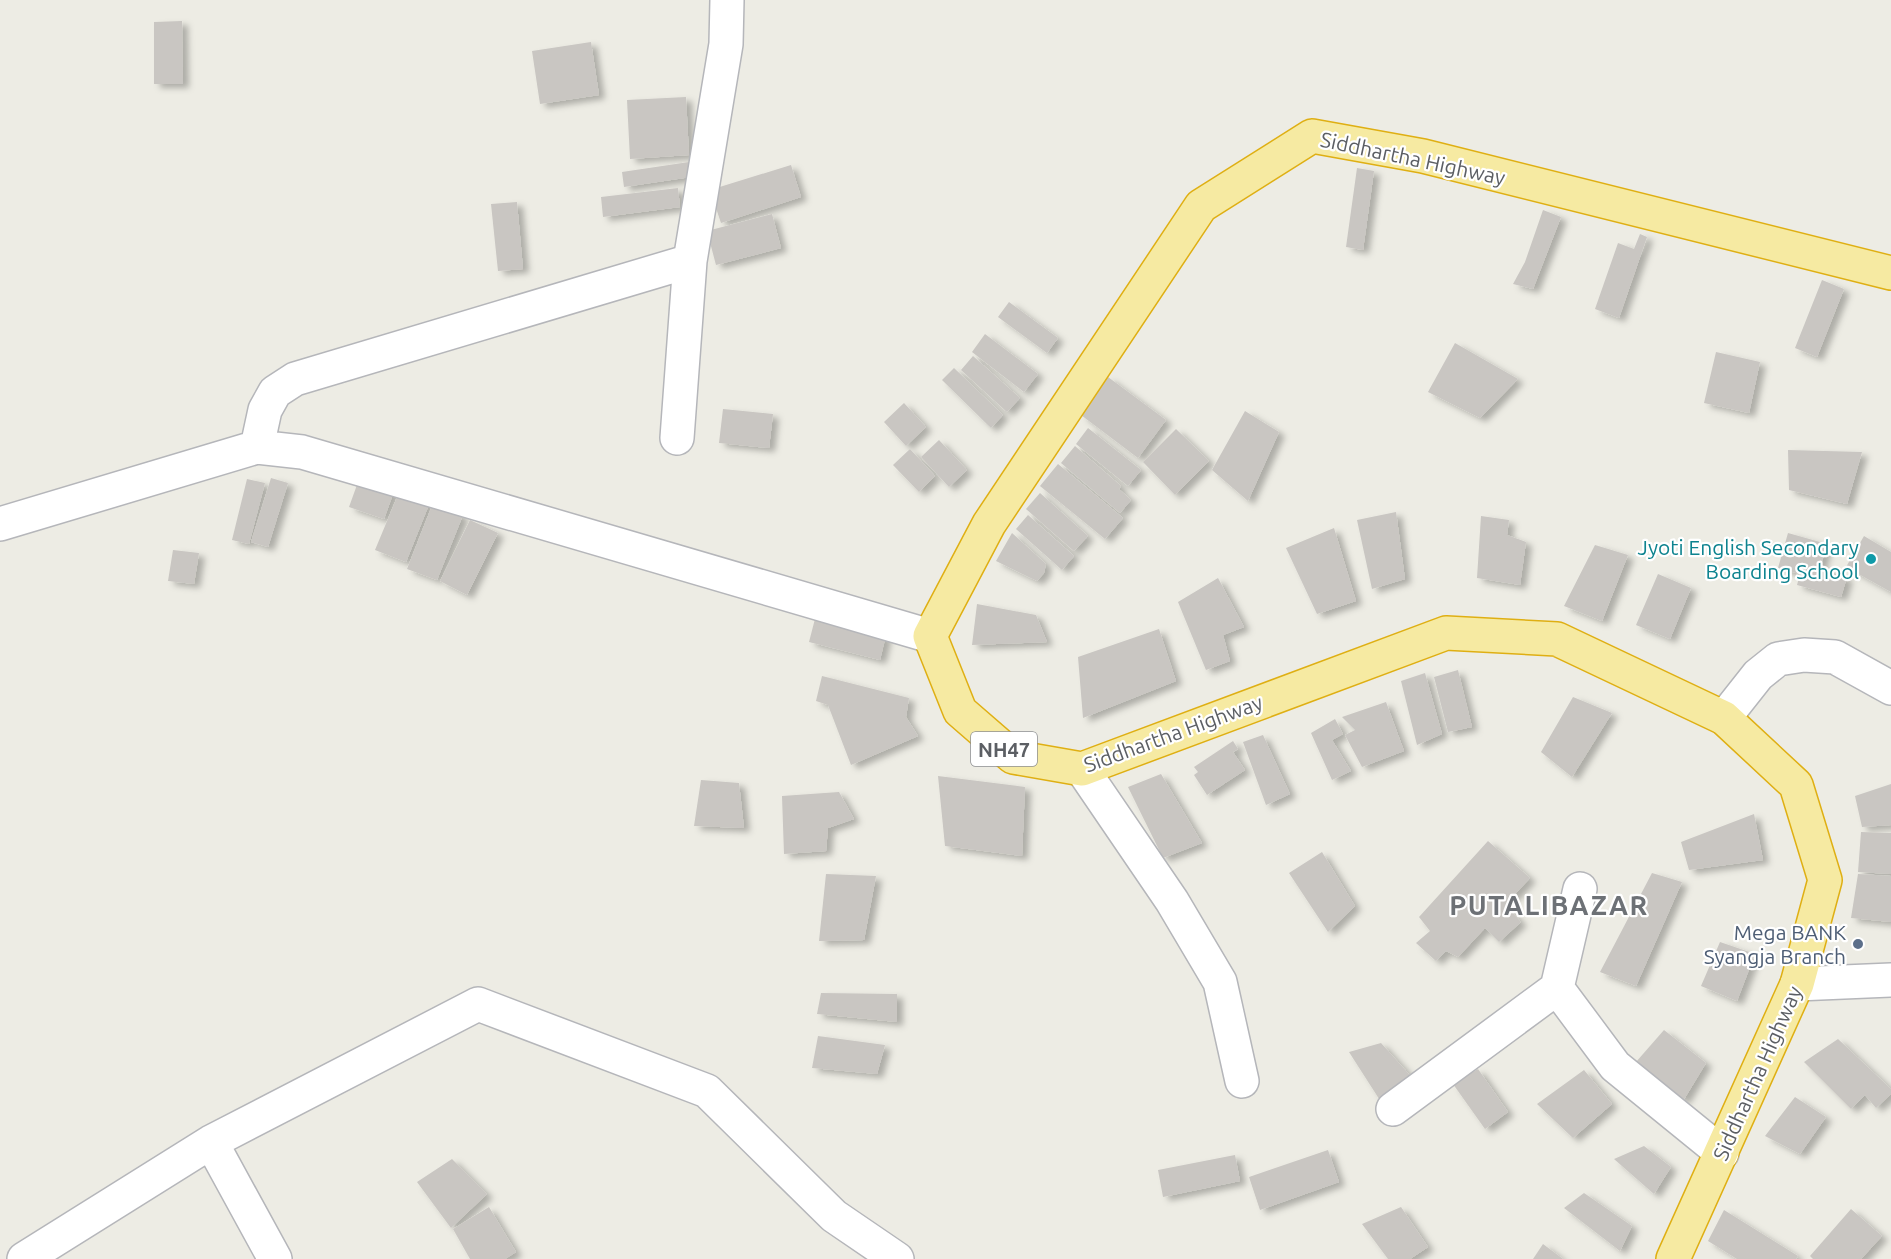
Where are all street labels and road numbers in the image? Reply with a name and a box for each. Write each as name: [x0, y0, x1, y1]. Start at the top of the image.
street label: Siddhartha Highway: [1318, 127, 1508, 189]
street label: Siddhartha Highway: [1080, 690, 1266, 776]
road number: NH47: [971, 732, 1037, 766]
street label: Siddhartha Highway: [1708, 982, 1806, 1164]

